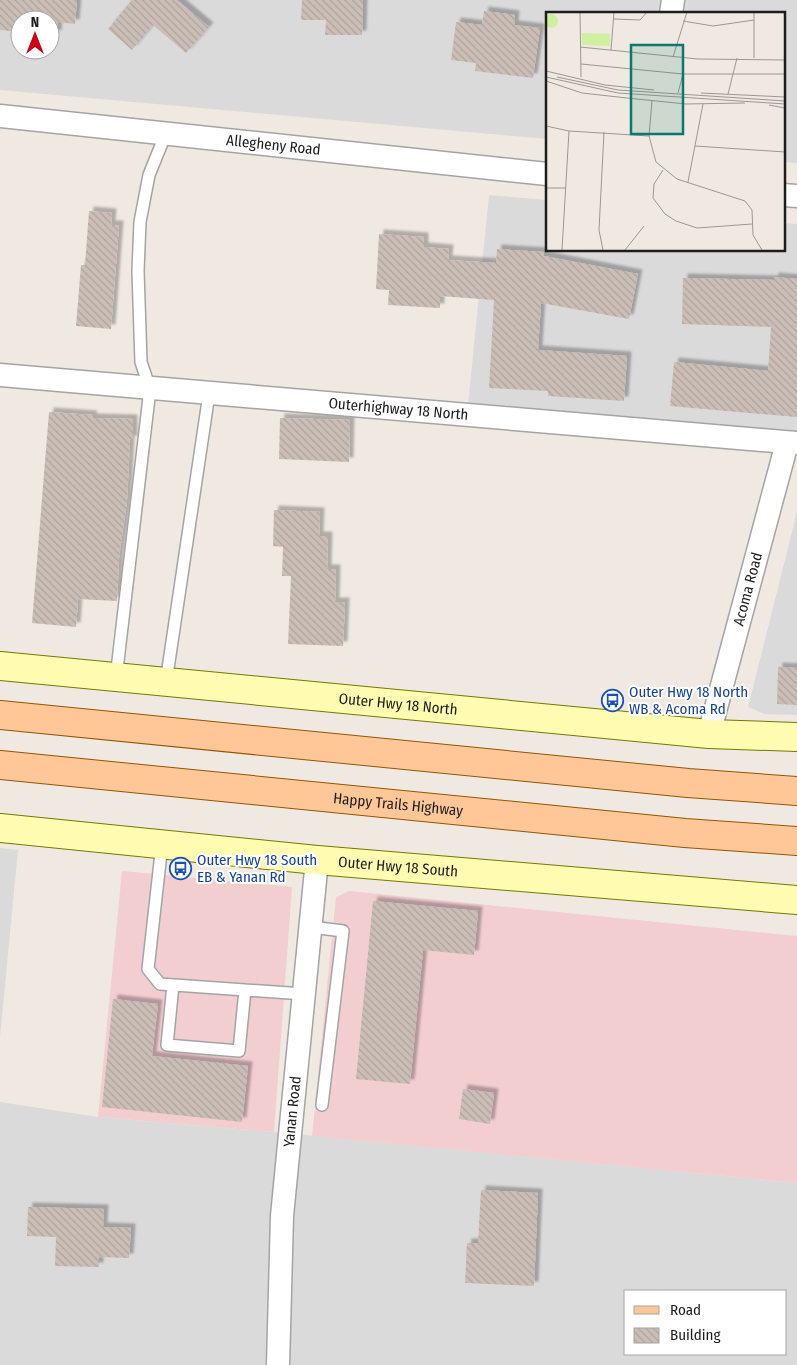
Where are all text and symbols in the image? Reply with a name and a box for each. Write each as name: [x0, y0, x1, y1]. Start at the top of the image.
north arrow: [10, 10, 60, 60]
inset map: [546, 12, 784, 251]
text: N: [31, 14, 39, 31]
street label: Allegheny Road: [225, 131, 322, 159]
street label: Outerhighway 18 North: [328, 394, 469, 424]
street label: Acoma Road: [729, 550, 766, 628]
place label: Outer Hwy 18 North WB & Acoma Rd: [629, 683, 748, 718]
bus stop icon: Outer Hwy 18 North WB & Acoma Rd: [601, 689, 625, 713]
street label: Outer Hwy 18 North: [338, 690, 458, 719]
street label: Happy Trails Highway: [332, 789, 464, 820]
place label: Outer Hwy 18 South EB & Yanan Rd: [197, 851, 317, 886]
street label: Outer Hwy 18 South: [337, 853, 459, 881]
bus stop icon: Outer Hwy 18 South EB & Yanan Rd: [169, 857, 193, 881]
street label: Yanan Road: [280, 1075, 305, 1148]
legend: [624, 1290, 787, 1355]
text: Road: [670, 1301, 701, 1319]
text: Building: [670, 1326, 721, 1344]

